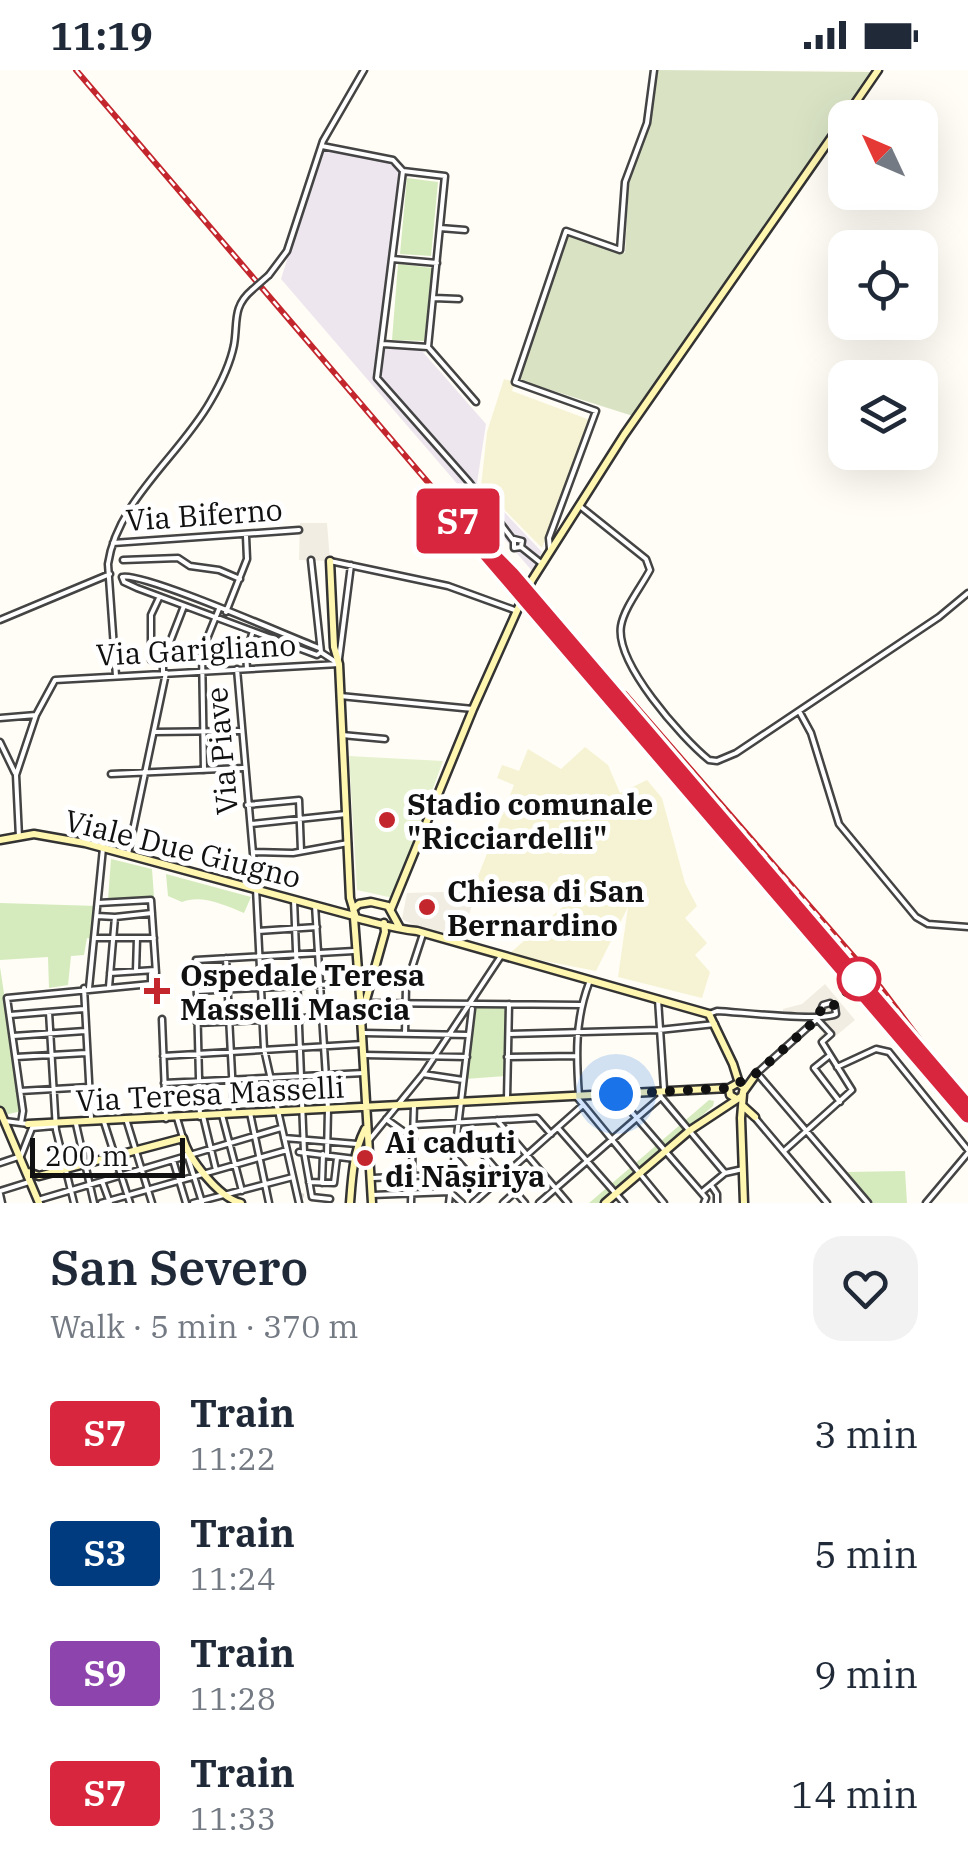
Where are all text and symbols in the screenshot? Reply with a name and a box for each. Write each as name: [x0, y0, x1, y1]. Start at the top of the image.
text: 11:19: [50, 11, 153, 60]
north arrow: [828, 100, 938, 210]
map controls: [828, 100, 938, 470]
button: locate: [828, 230, 938, 340]
button: layers: [828, 360, 938, 470]
line badge: S7: [413, 488, 503, 554]
street label: Via Biferno: [124, 489, 284, 539]
text: S7: [436, 498, 480, 544]
street label: Via Garigliano: [95, 624, 297, 674]
street label: Via Piave: [196, 685, 246, 817]
place label: Stadio comunale "Ricciardelli": [407, 784, 653, 857]
street label: Viale Due Giugno: [61, 800, 305, 896]
marker: Stadio comunale "Ricciardelli": [376, 809, 398, 831]
place label: Chiesa di San Bernardino: [447, 871, 645, 944]
marker: Chiesa di San Bernardino: [416, 896, 438, 918]
place label: Ospedale Teresa Masselli Mascia: [180, 955, 425, 1028]
unlabelled marker: [838, 958, 880, 1000]
marker: Ospedale Teresa Masselli Mascia: [144, 978, 170, 1004]
street label: Via Teresa Masselli: [75, 1066, 345, 1120]
your location: [591, 1069, 641, 1119]
place label: Ai caduti di Nāṣiriya: [385, 1122, 545, 1195]
scale bar: [30, 1133, 185, 1178]
text: 200 m: [45, 1137, 129, 1174]
marker: Ai caduti di Nāṣiriya: [354, 1147, 376, 1169]
text: San Severo: [50, 1236, 308, 1298]
button: heart: [813, 1236, 918, 1341]
text: Walk · 5 min · 370 m: [50, 1305, 358, 1347]
text: Train: [190, 1388, 295, 1437]
text: 3 min: [814, 1409, 918, 1458]
text: S7: [83, 1410, 127, 1456]
text: 11:22: [190, 1437, 276, 1479]
text: Train: [190, 1508, 295, 1557]
text: 5 min: [814, 1529, 918, 1578]
text: S3: [83, 1530, 127, 1576]
text: 11:24: [190, 1557, 276, 1599]
text: Train: [190, 1628, 295, 1677]
text: 9 min: [814, 1649, 918, 1698]
text: S9: [83, 1650, 127, 1696]
text: 11:28: [190, 1677, 276, 1719]
text: Train: [190, 1748, 295, 1797]
text: 14 min: [791, 1769, 918, 1818]
text: S7: [83, 1770, 127, 1816]
text: 11:33: [190, 1797, 276, 1839]

